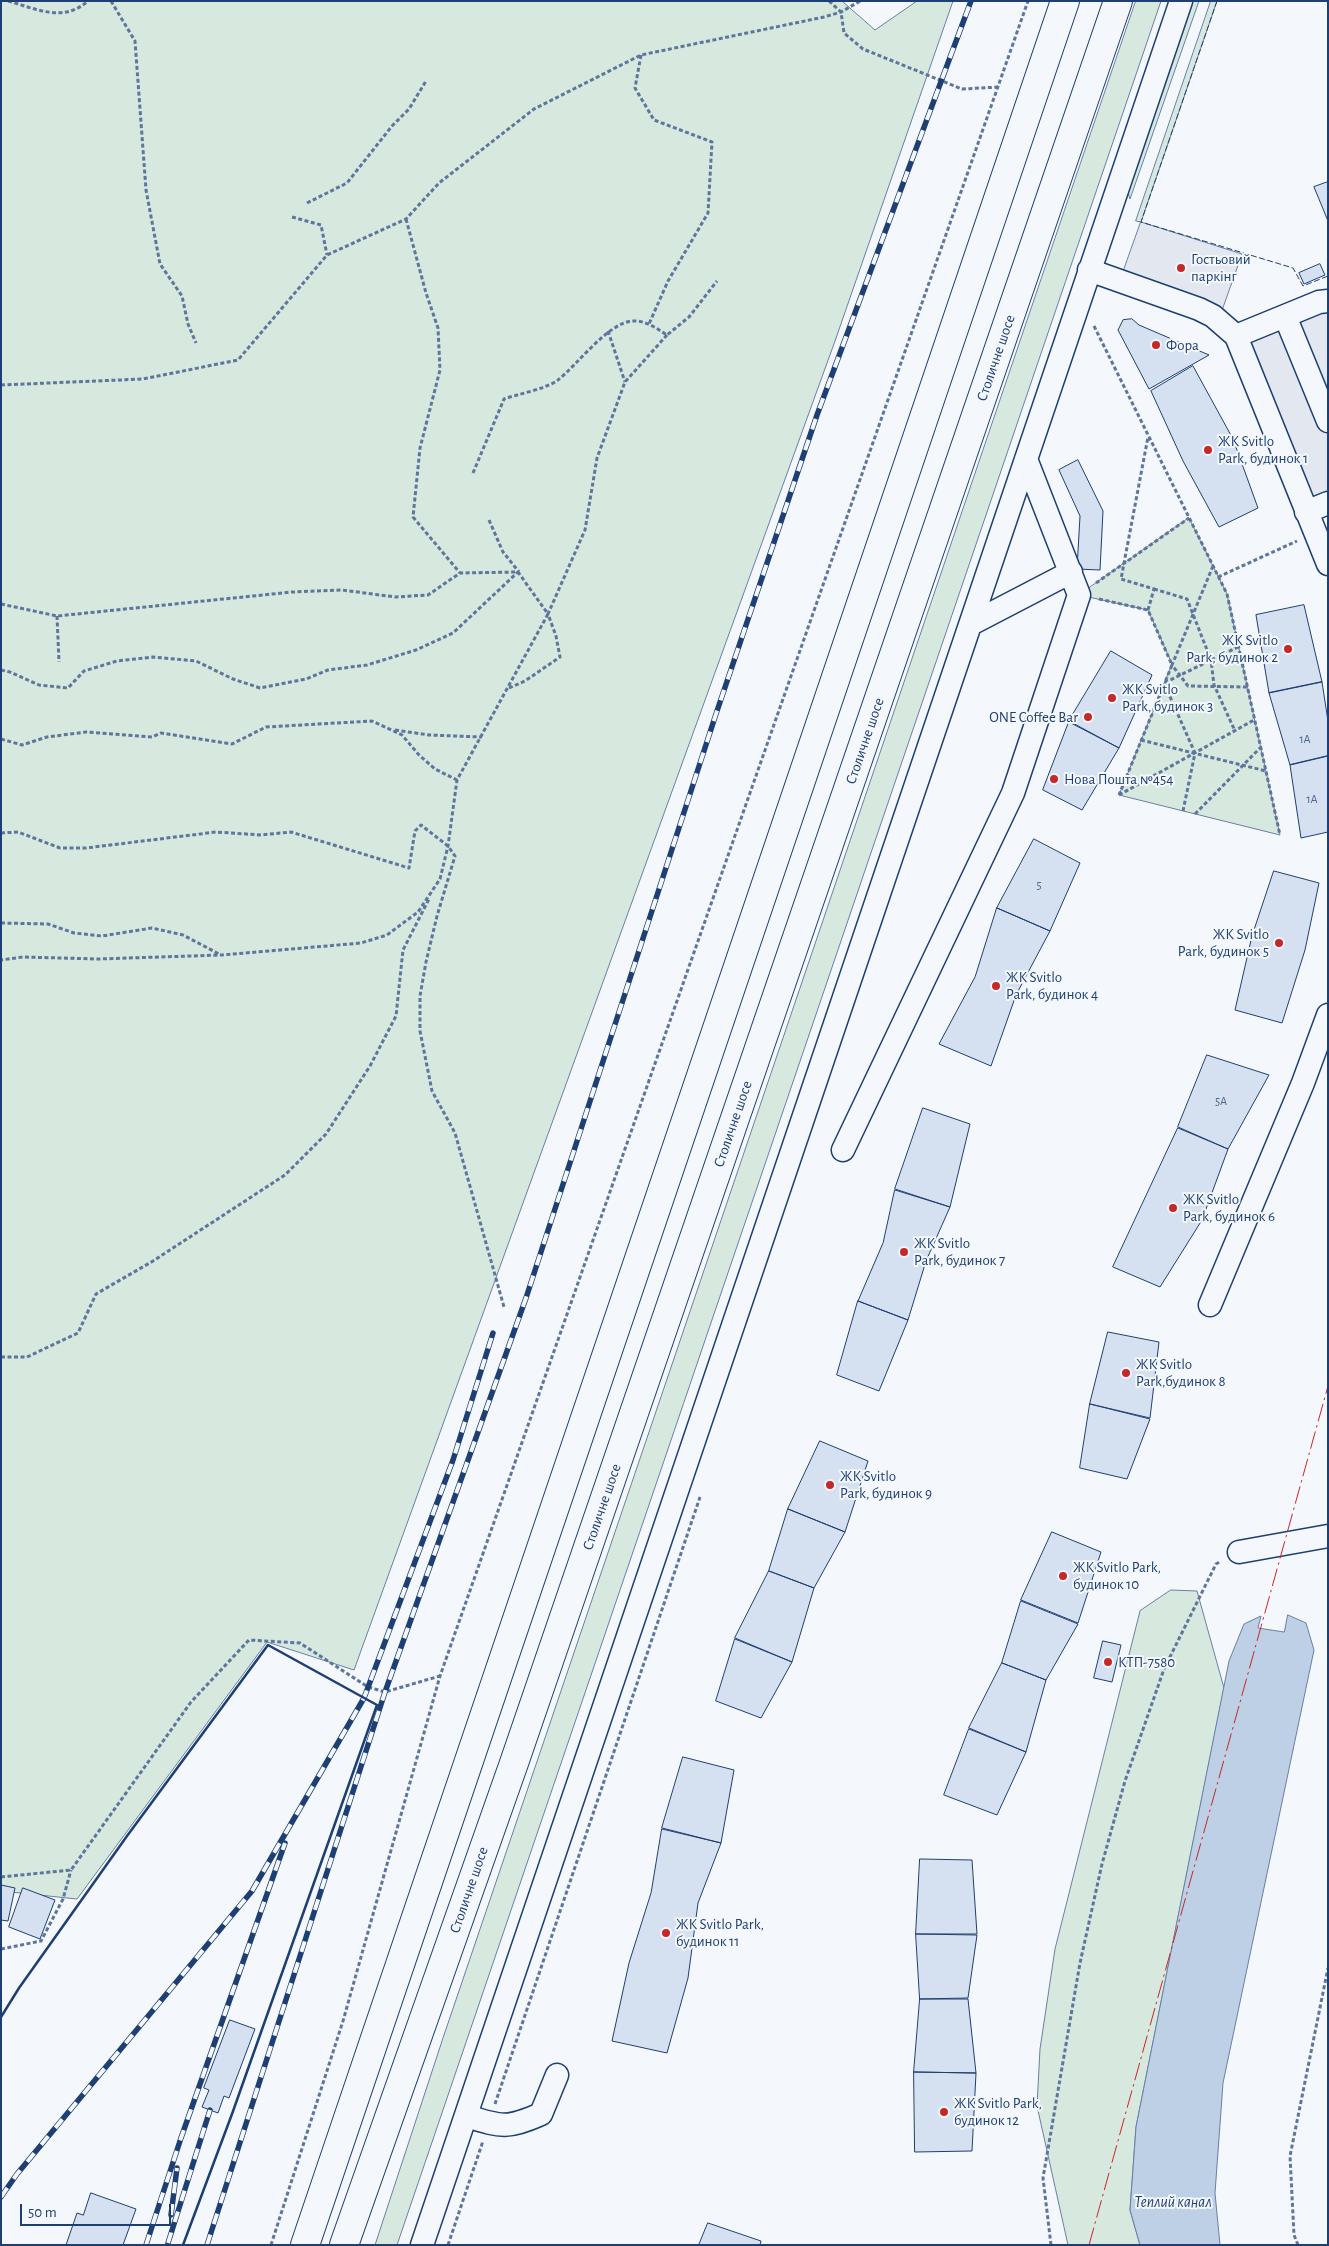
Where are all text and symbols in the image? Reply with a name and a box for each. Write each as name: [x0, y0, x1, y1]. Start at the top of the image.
place label: Гостьовий паркінг: [1191, 250, 1251, 285]
marker: Гостьовий паркінг: [1175, 262, 1187, 274]
street label: Столичне шосе: [973, 312, 1019, 404]
place label: Фора: [1166, 336, 1199, 354]
marker: Фора: [1150, 339, 1162, 351]
place label: ЖК Svitlo Park, будинок 1: [1218, 432, 1308, 467]
marker: ЖК Svitlo Park, будинок 1: [1202, 444, 1214, 456]
place label: ЖК Svitlo Park, будинок 2: [1186, 631, 1278, 666]
marker: ЖК Svitlo Park, будинок 2: [1282, 643, 1294, 655]
place label: ЖК Svitlo Park, будинок 3: [1122, 680, 1213, 715]
marker: ЖК Svitlo Park, будинок 3: [1106, 692, 1118, 704]
street label: Столичне шосе: [842, 695, 888, 787]
place label: ONE Coffee Bar: [989, 708, 1078, 726]
marker: ONE Coffee Bar: [1082, 711, 1094, 723]
house number: 1А: [1299, 732, 1311, 746]
place label: Нова Пошта №454: [1064, 770, 1173, 788]
marker: Нова Пошта №454: [1048, 773, 1060, 785]
house number: 1А: [1306, 792, 1318, 806]
house number: 5: [1036, 878, 1042, 892]
place label: ЖК Svitlo Park, будинок 5: [1178, 925, 1269, 960]
marker: ЖК Svitlo Park, будинок 5: [1273, 937, 1285, 949]
place label: ЖК Svitlo Park, будинок 4: [1006, 968, 1098, 1003]
marker: ЖК Svitlo Park, будинок 4: [990, 980, 1002, 992]
street label: Столичне шосе: [710, 1078, 756, 1170]
house number: 5А: [1215, 1094, 1227, 1108]
place label: ЖК Svitlo Park, будинок 6: [1183, 1190, 1275, 1225]
marker: ЖК Svitlo Park, будинок 6: [1167, 1202, 1179, 1214]
place label: ЖК Svitlo Park, будинок 7: [914, 1234, 1005, 1269]
marker: ЖК Svitlo Park, будинок 7: [898, 1246, 910, 1258]
place label: ЖК Svitlo Park,будинок 8: [1136, 1355, 1226, 1390]
marker: ЖК Svitlo Park,будинок 8: [1120, 1367, 1132, 1379]
street label: Столичне шосе: [579, 1461, 625, 1553]
place label: ЖК Svitlo Park, будинок 9: [840, 1467, 932, 1502]
marker: ЖК Svitlo Park, будинок 9: [824, 1479, 836, 1491]
place label: ЖК Svitlo Park, будинок 10: [1073, 1558, 1161, 1593]
marker: ЖК Svitlo Park, будинок 10: [1057, 1570, 1069, 1582]
place label: КТП-7580: [1118, 1653, 1175, 1671]
marker: КТП-7580: [1102, 1656, 1114, 1668]
street label: Столичне шосе: [446, 1844, 492, 1936]
place label: ЖК Svitlo Park, будинок 11: [676, 1915, 764, 1950]
marker: ЖК Svitlo Park, будинок 11: [660, 1927, 672, 1939]
place label: ЖК Svitlo Park, будинок 12: [954, 2094, 1042, 2129]
marker: ЖК Svitlo Park, будинок 12: [938, 2106, 950, 2118]
water label: Теплий канал: [1134, 2192, 1212, 2212]
scale bar: [22, 2194, 174, 2226]
text: 50 m: [28, 2205, 57, 2220]

